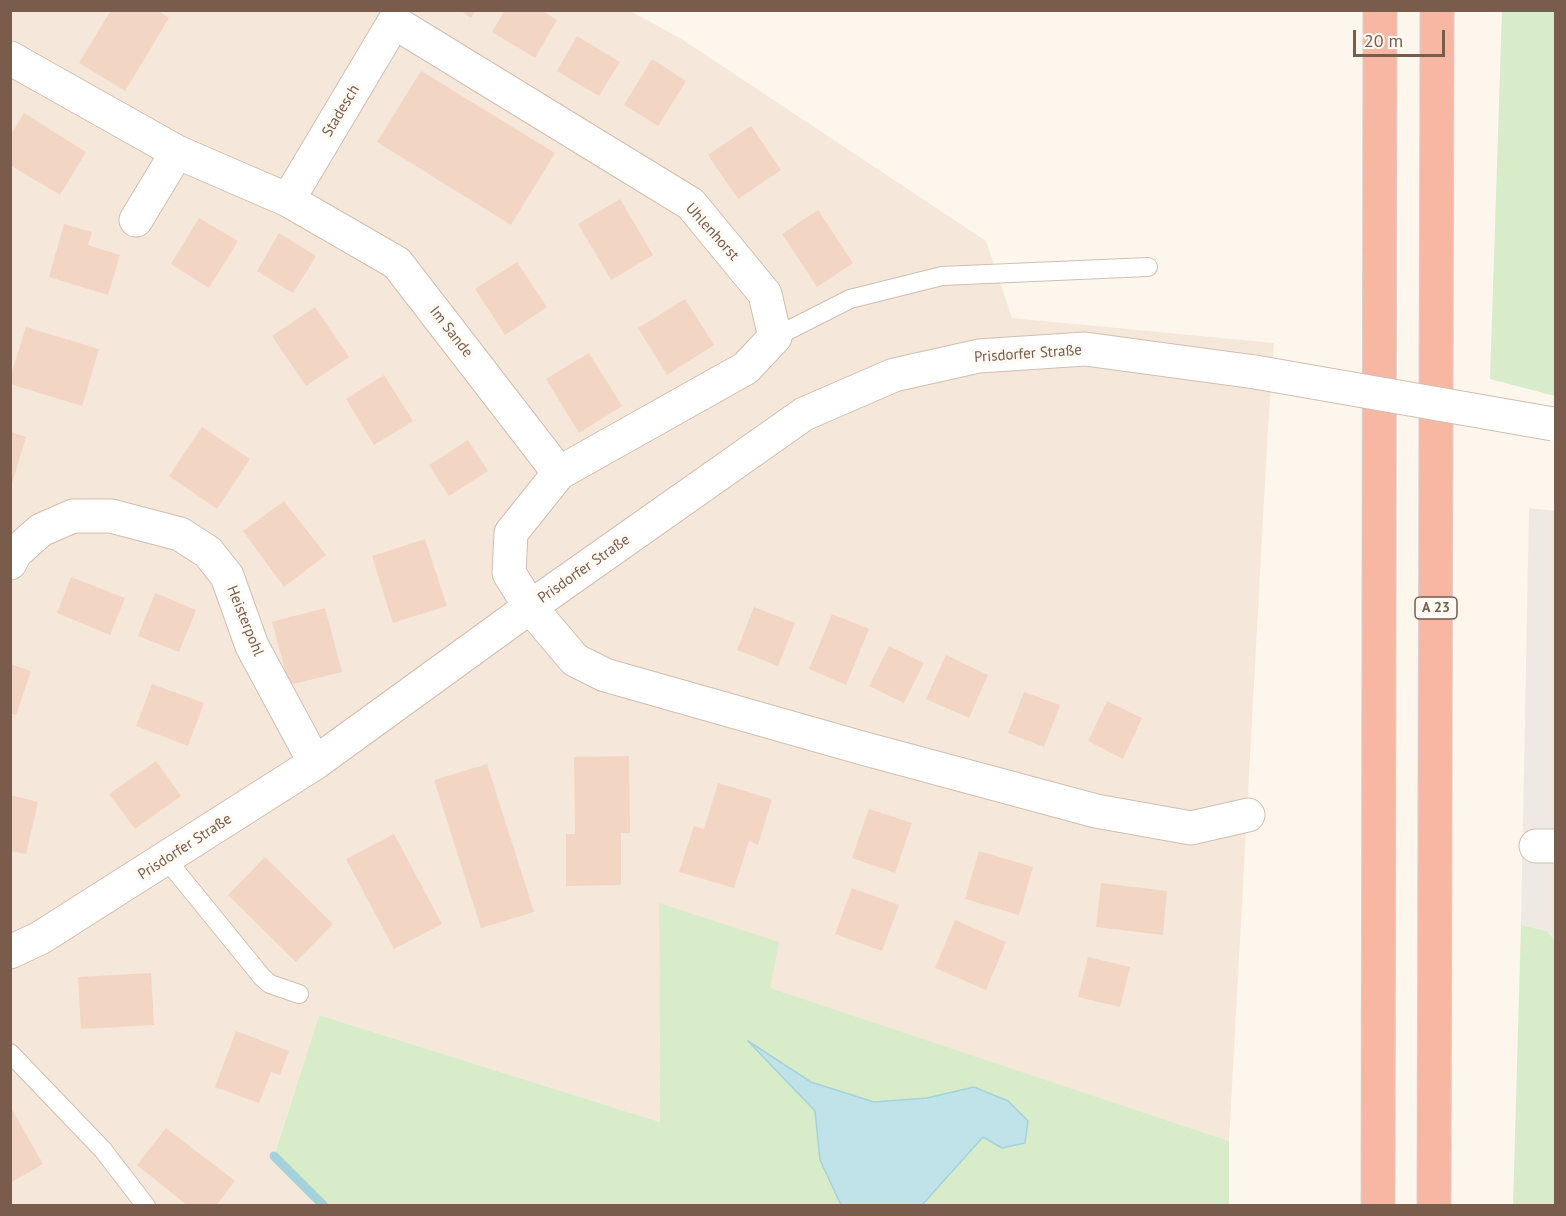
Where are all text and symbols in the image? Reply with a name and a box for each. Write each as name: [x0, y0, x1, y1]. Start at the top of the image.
scale bar: [1356, 18, 1448, 56]
text: 20 m: [1364, 29, 1403, 52]
street label: Stadesch: [318, 82, 364, 140]
street label: Uhlenhorst: [682, 200, 742, 264]
street label: Im Sande: [425, 303, 477, 361]
street label: Prisdorfer Straße: [974, 341, 1082, 367]
street label: Prisdorfer Straße: [535, 531, 633, 607]
street label: Heisterpohl: [223, 583, 267, 659]
road number: A 23: [1415, 597, 1457, 619]
street label: Prisdorfer Straße: [135, 810, 235, 884]

